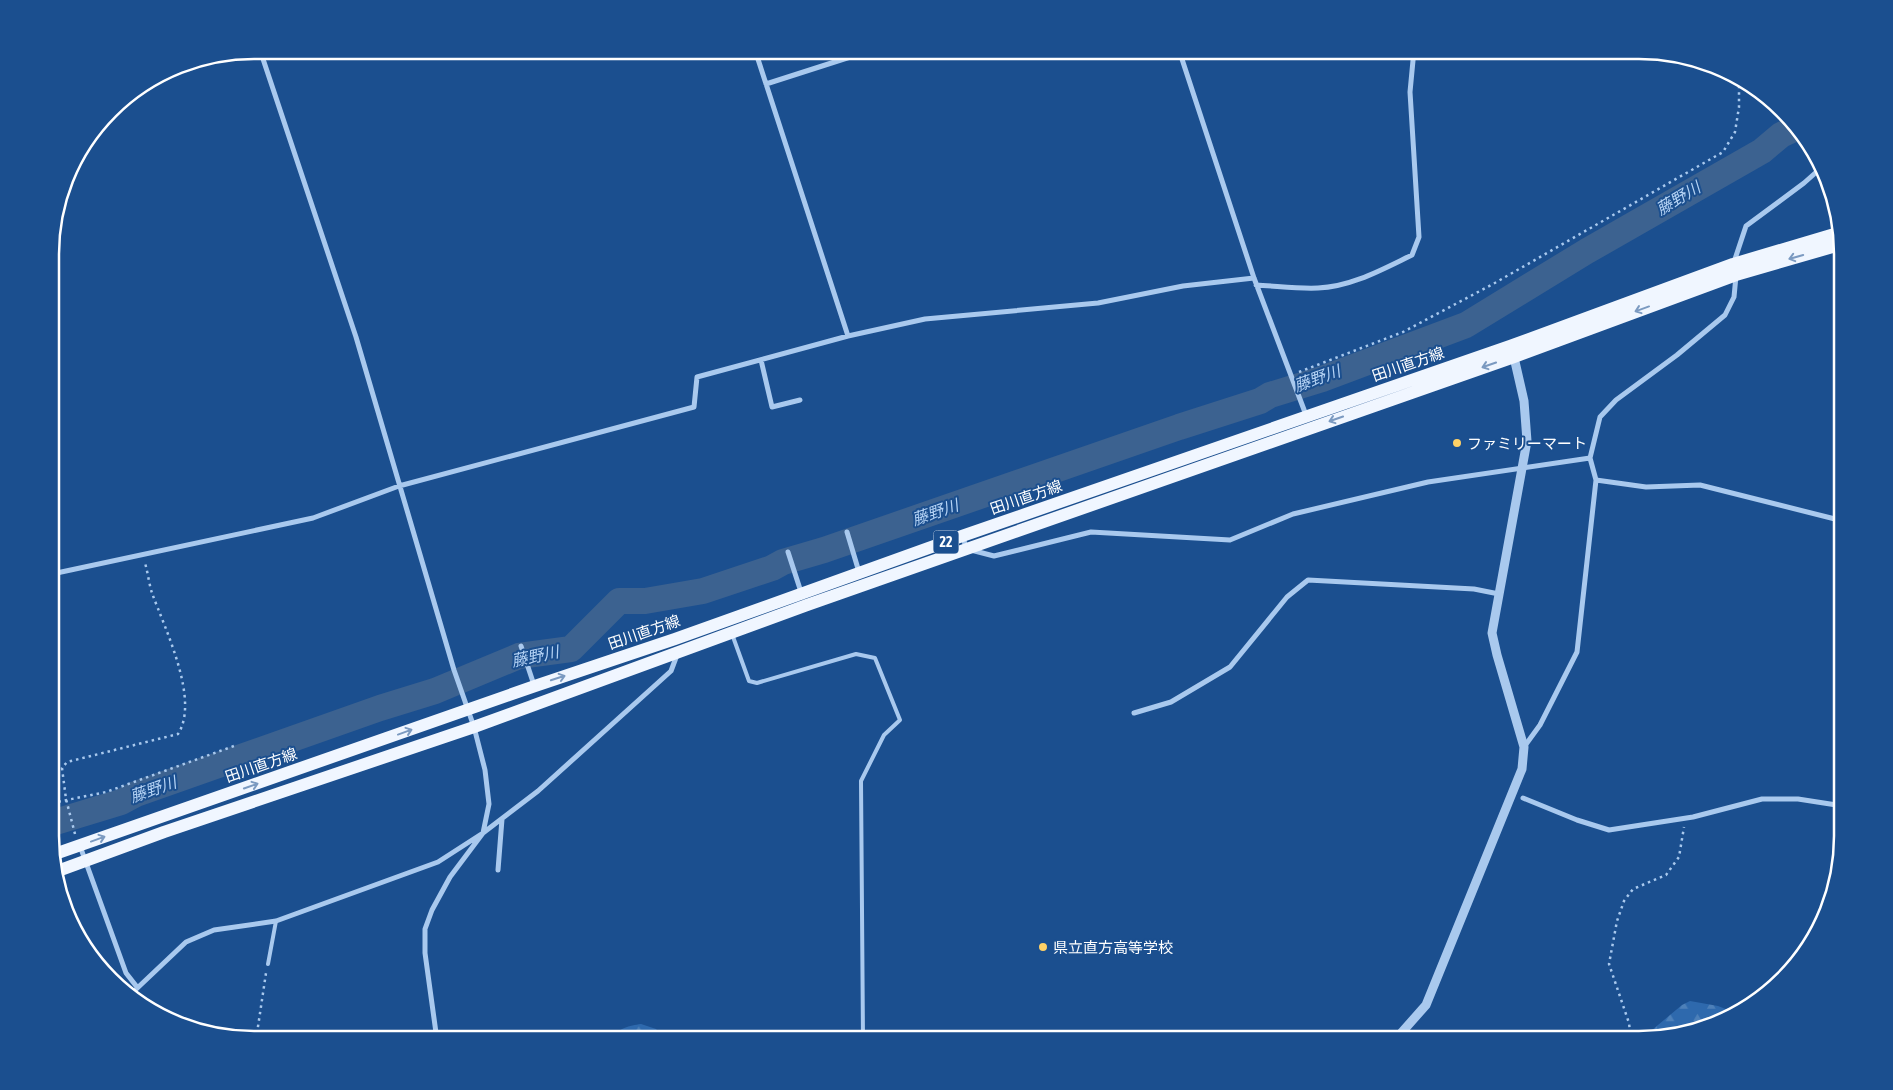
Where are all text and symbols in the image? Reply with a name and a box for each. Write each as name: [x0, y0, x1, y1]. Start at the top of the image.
water label: 藤野川: [1653, 177, 1705, 218]
one-way arrow: [1788, 253, 1804, 263]
one-way arrow: [1635, 305, 1650, 315]
street label: 田川直方線: [1370, 344, 1446, 384]
water label: 藤野川: [1291, 361, 1345, 395]
one-way arrow: [1482, 361, 1498, 370]
one-way arrow: [1328, 415, 1344, 424]
place label: ファミリーマート: [1467, 435, 1587, 452]
marker: ファミリーマート: [1451, 437, 1463, 449]
street label: 田川直方線: [988, 477, 1064, 517]
water label: 藤野川: [909, 495, 963, 528]
road number: 22: [934, 530, 958, 554]
street label: 田川直方線: [606, 612, 682, 652]
water label: 藤野川: [510, 642, 562, 670]
one-way arrow: [550, 673, 566, 683]
one-way arrow: [396, 727, 412, 736]
street label: 田川直方線: [223, 745, 299, 785]
water label: 藤野川: [127, 772, 181, 805]
one-way arrow: [243, 781, 259, 790]
one-way arrow: [89, 834, 105, 843]
place label: 県立直方高等学校: [1053, 939, 1173, 956]
marker: 県立直方高等学校: [1037, 941, 1049, 953]

